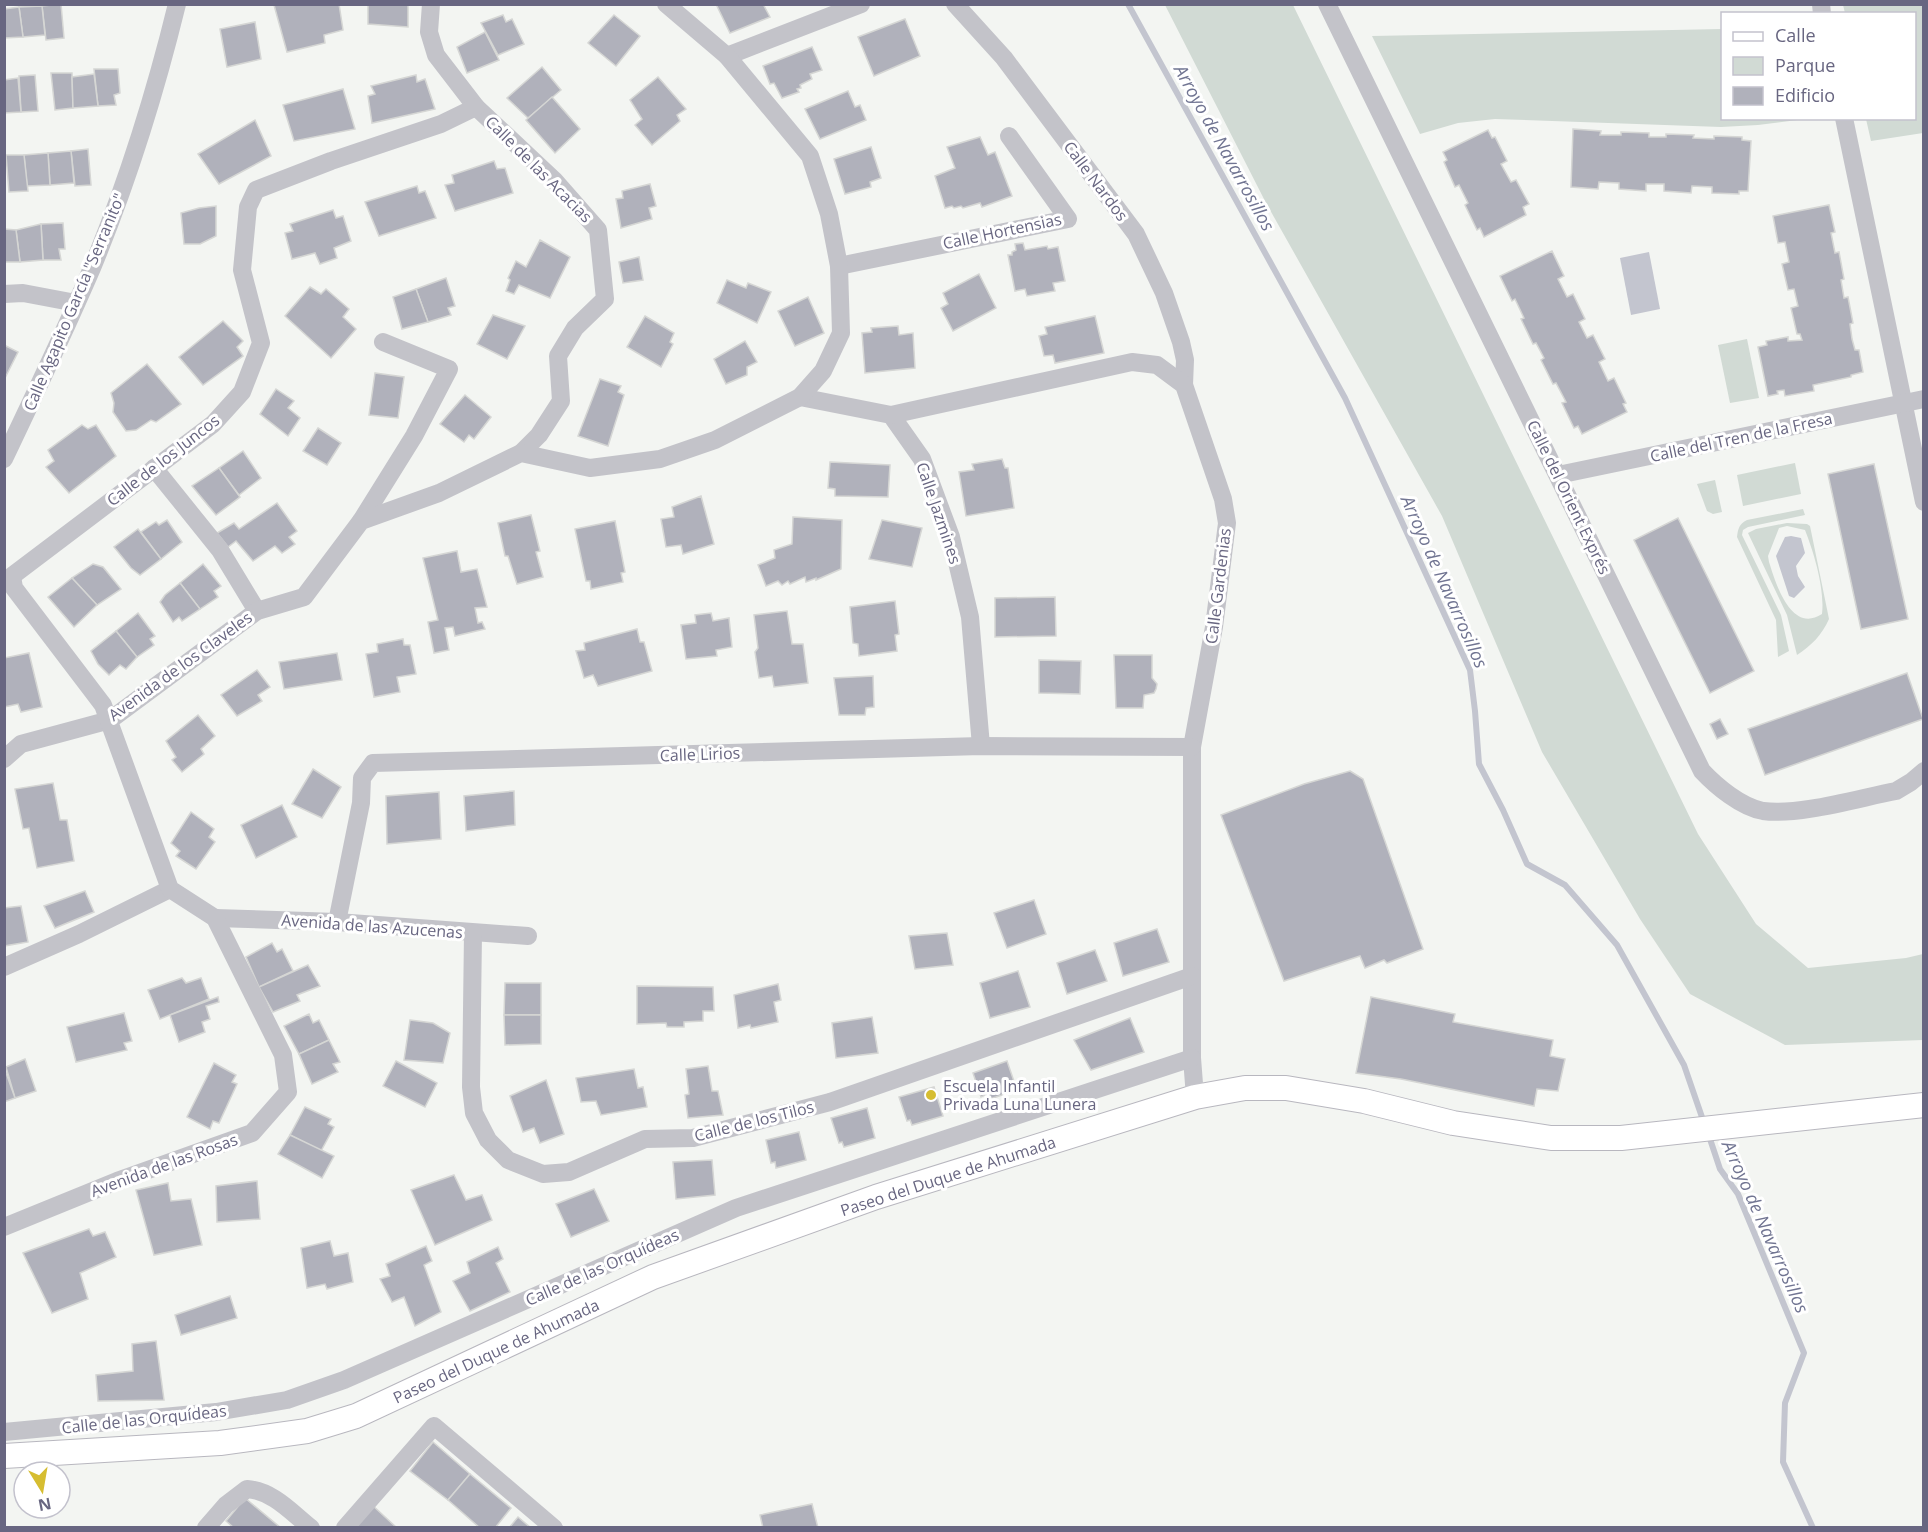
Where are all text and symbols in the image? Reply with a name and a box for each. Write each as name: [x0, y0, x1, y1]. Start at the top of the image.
legend: [1721, 12, 1916, 120]
text: Calle: [1775, 23, 1816, 47]
text: Parque: [1775, 53, 1835, 77]
water label: Arroyo de Navarrosillos: [1168, 58, 1281, 235]
text: Edificio: [1775, 83, 1835, 107]
street label: Calle de las Acacias: [481, 111, 597, 227]
street label: Calle Nardos: [1059, 137, 1133, 225]
street label: Calle Agapito García "Serranito": [18, 190, 130, 414]
street label: Calle Hortensias: [941, 208, 1063, 254]
street label: Calle del Tren de la Fresa: [1648, 407, 1834, 467]
street label: Calle de los Juncos: [102, 409, 224, 511]
street label: Calle del Orient Exprés: [1522, 416, 1616, 578]
street label: Calle Jazmines: [911, 459, 967, 567]
water label: Arroyo de Navarrosillos: [1395, 490, 1494, 672]
street label: Calle Gardenias: [1200, 527, 1236, 645]
street label: Avenida de los Claveles: [104, 606, 256, 726]
street label: Calle Lirios: [659, 742, 741, 766]
street label: Avenida de las Azucenas: [281, 909, 463, 943]
place label: Escuela Infantil Privada Luna Lunera: [943, 1075, 1096, 1115]
marker: Escuela Infantil Privada Luna Lunera: [924, 1088, 938, 1102]
street label: Calle de los Tilos: [692, 1095, 816, 1147]
street label: Avenida de las Rosas: [87, 1128, 241, 1202]
street label: Paseo del Duque de Ahumada: [838, 1131, 1058, 1221]
water label: Arroyo de Navarrosillos: [1716, 1135, 1815, 1317]
street label: Calle de las Orquídeas: [522, 1223, 682, 1311]
street label: Paseo del Duque de Ahumada: [389, 1293, 603, 1409]
street label: Calle de las Orquídeas: [60, 1399, 228, 1439]
north arrow: [12, 1460, 72, 1520]
text: N: [36, 1493, 53, 1517]

